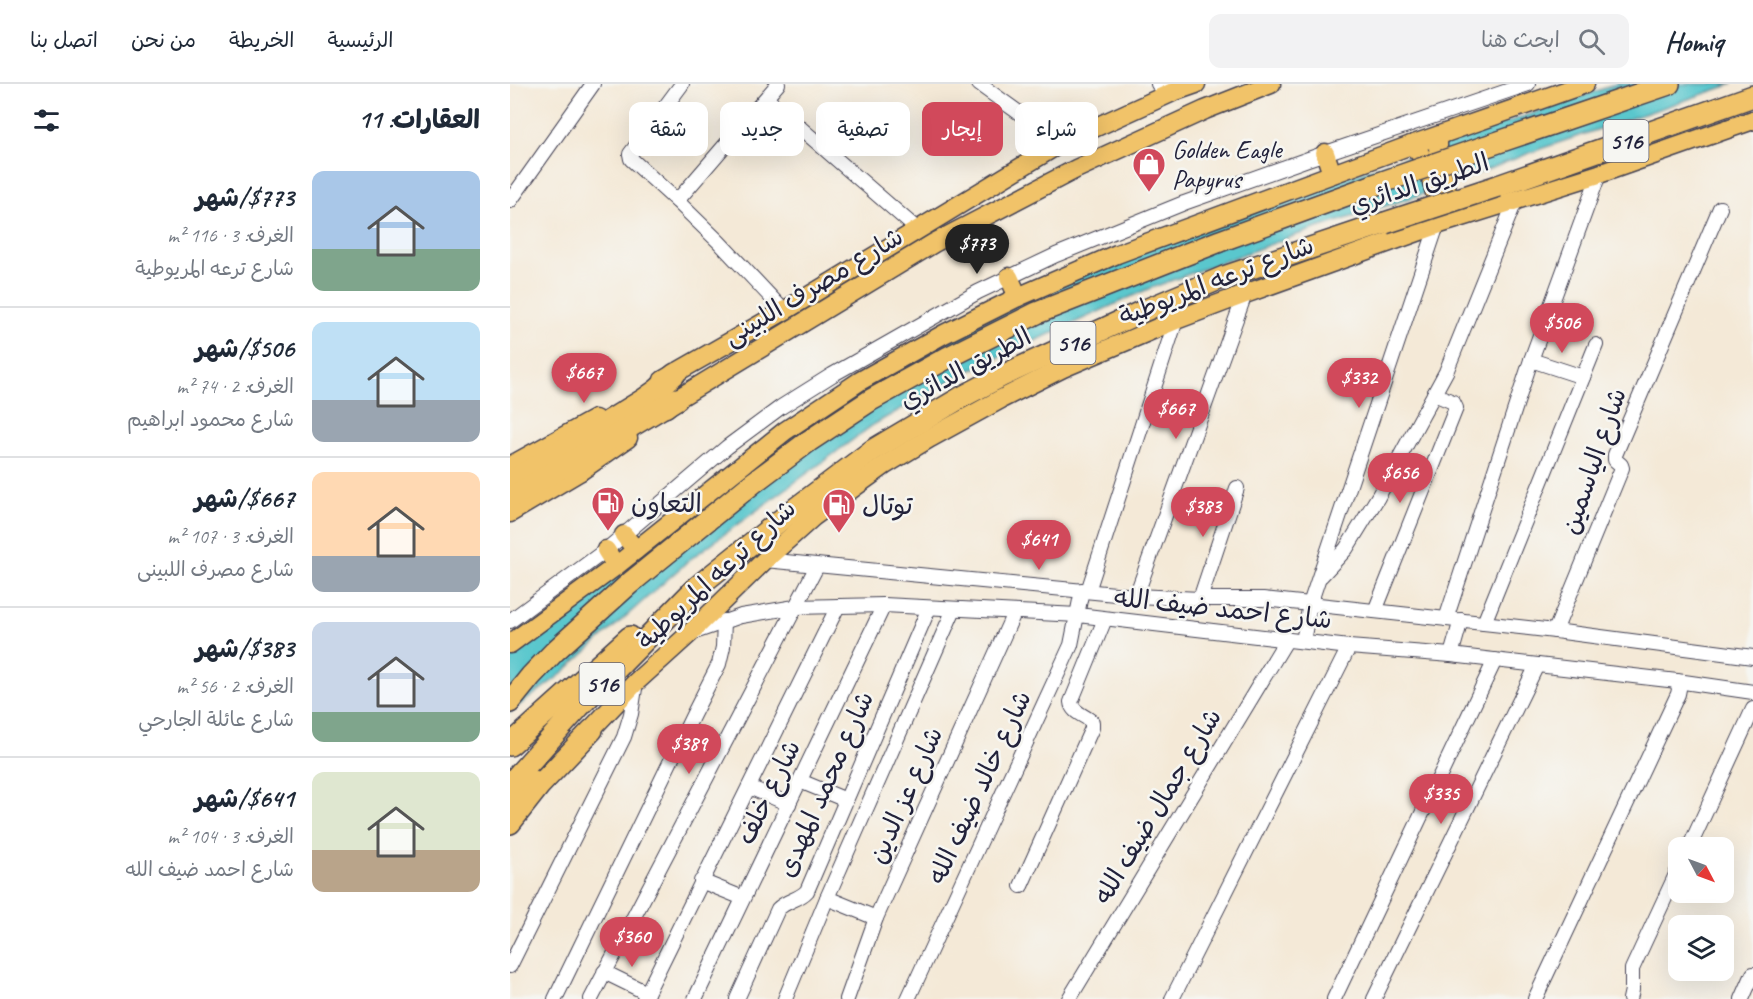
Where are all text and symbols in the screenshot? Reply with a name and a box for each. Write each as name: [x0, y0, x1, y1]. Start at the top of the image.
search box: [1209, 14, 1629, 68]
text: Homiq: [1665, 24, 1723, 59]
icon: search: [1575, 25, 1608, 58]
text: ابحث هنا: [1481, 26, 1560, 54]
text: اتصل بنا: [30, 27, 98, 53]
text: من نحن: [131, 27, 196, 53]
text: الخريطة: [229, 27, 295, 53]
text: الرئيسية: [328, 27, 393, 53]
chip: شقة: [629, 102, 708, 156]
chip: جديد: [720, 102, 804, 156]
chip: تصفية: [816, 102, 910, 156]
chip: إيجار: [922, 102, 1003, 156]
chip: شراء: [1015, 102, 1098, 156]
text: العقارات: 11: [358, 103, 480, 136]
icon: filters: [30, 104, 63, 137]
road number: 516: [1604, 120, 1648, 162]
place label: Golden Eagle Papyrus: [1172, 133, 1284, 196]
street label: الطريق الدائري: [1345, 145, 1494, 223]
shop icon: Golden Eagle Papyrus: [1131, 146, 1167, 193]
text: $773/شهر: [196, 181, 294, 214]
icon: home: [360, 195, 432, 267]
street label: شارع مصرف اللبينى: [717, 220, 910, 354]
text: الغرف: 3 · 116 m²: [167, 223, 294, 248]
pin: $773: [941, 224, 1013, 275]
street label: شارع ترعه المريوطية: [1114, 228, 1319, 334]
text: $773: [959, 231, 995, 256]
text: شارع ترعه المريوطية: [135, 256, 294, 281]
pin: $506: [1526, 303, 1598, 354]
text: $506: [1544, 310, 1580, 335]
street label: الطريق الدائري: [894, 320, 1038, 419]
road number: 516: [1050, 322, 1096, 364]
text: $506/شهر: [195, 332, 294, 365]
icon: home: [360, 346, 432, 418]
pin: $667: [548, 353, 620, 404]
pin: $332: [1323, 358, 1395, 409]
text: $667: [566, 360, 602, 385]
text: $332: [1341, 365, 1377, 390]
text: الغرف: 2 · 74 m²: [176, 374, 294, 399]
street label: شارع الياسمين: [1553, 384, 1635, 539]
pin: $667: [1140, 389, 1212, 440]
text: $667: [1158, 396, 1194, 421]
text: شارع محمود ابراهيم: [127, 407, 294, 432]
pin: $656: [1364, 453, 1436, 504]
text: $656: [1382, 460, 1418, 485]
text: $667/شهر: [194, 482, 294, 515]
fuel station icon: التعاون: [590, 485, 626, 532]
place label: التعاون: [631, 487, 702, 520]
fuel station icon: توتال: [821, 487, 857, 534]
pin: $383: [1167, 487, 1239, 538]
place label: توتال: [862, 489, 913, 522]
street label: شارع ترعه المريوطية: [630, 492, 804, 658]
text: $383: [1185, 494, 1221, 519]
icon: home: [360, 496, 432, 568]
pin: $641: [1003, 520, 1075, 571]
text: الغرف: 3 · 107 m²: [167, 524, 294, 549]
text: $641: [1021, 527, 1057, 552]
text: شارع مصرف اللبينى: [137, 557, 294, 582]
street label: شارع احمد ضيف الله: [1112, 581, 1334, 637]
text: $383/شهر: [195, 632, 294, 665]
icon: home: [360, 646, 432, 718]
road number: 516: [580, 663, 625, 705]
text: الغرف: 2 · 56 m²: [176, 674, 294, 699]
street label: شارع خالد ضيف الله: [920, 685, 1040, 890]
street label: شارع محمد المهدى: [770, 686, 882, 883]
street label: شارع جمال ضيف الله: [1086, 702, 1230, 911]
text: شارع عائلة الجارحي: [138, 707, 294, 732]
street label: شارع عز الدين: [861, 722, 951, 869]
pin: $389: [653, 724, 725, 775]
text: $389: [671, 731, 707, 756]
street label: شارع خلف: [729, 734, 809, 850]
pin: $335: [1405, 774, 1477, 825]
text: $335: [1423, 781, 1459, 806]
text: $641/شهر: [195, 782, 294, 815]
icon: home: [360, 796, 432, 868]
text: الغرف: 3 · 104 m²: [167, 824, 294, 849]
north arrow: [1668, 837, 1734, 903]
map controls: [1668, 837, 1734, 981]
text: شارع احمد ضيف الله: [125, 857, 294, 882]
button: layers: [1668, 915, 1734, 981]
pin: $360: [596, 917, 668, 968]
text: $360: [614, 924, 650, 949]

